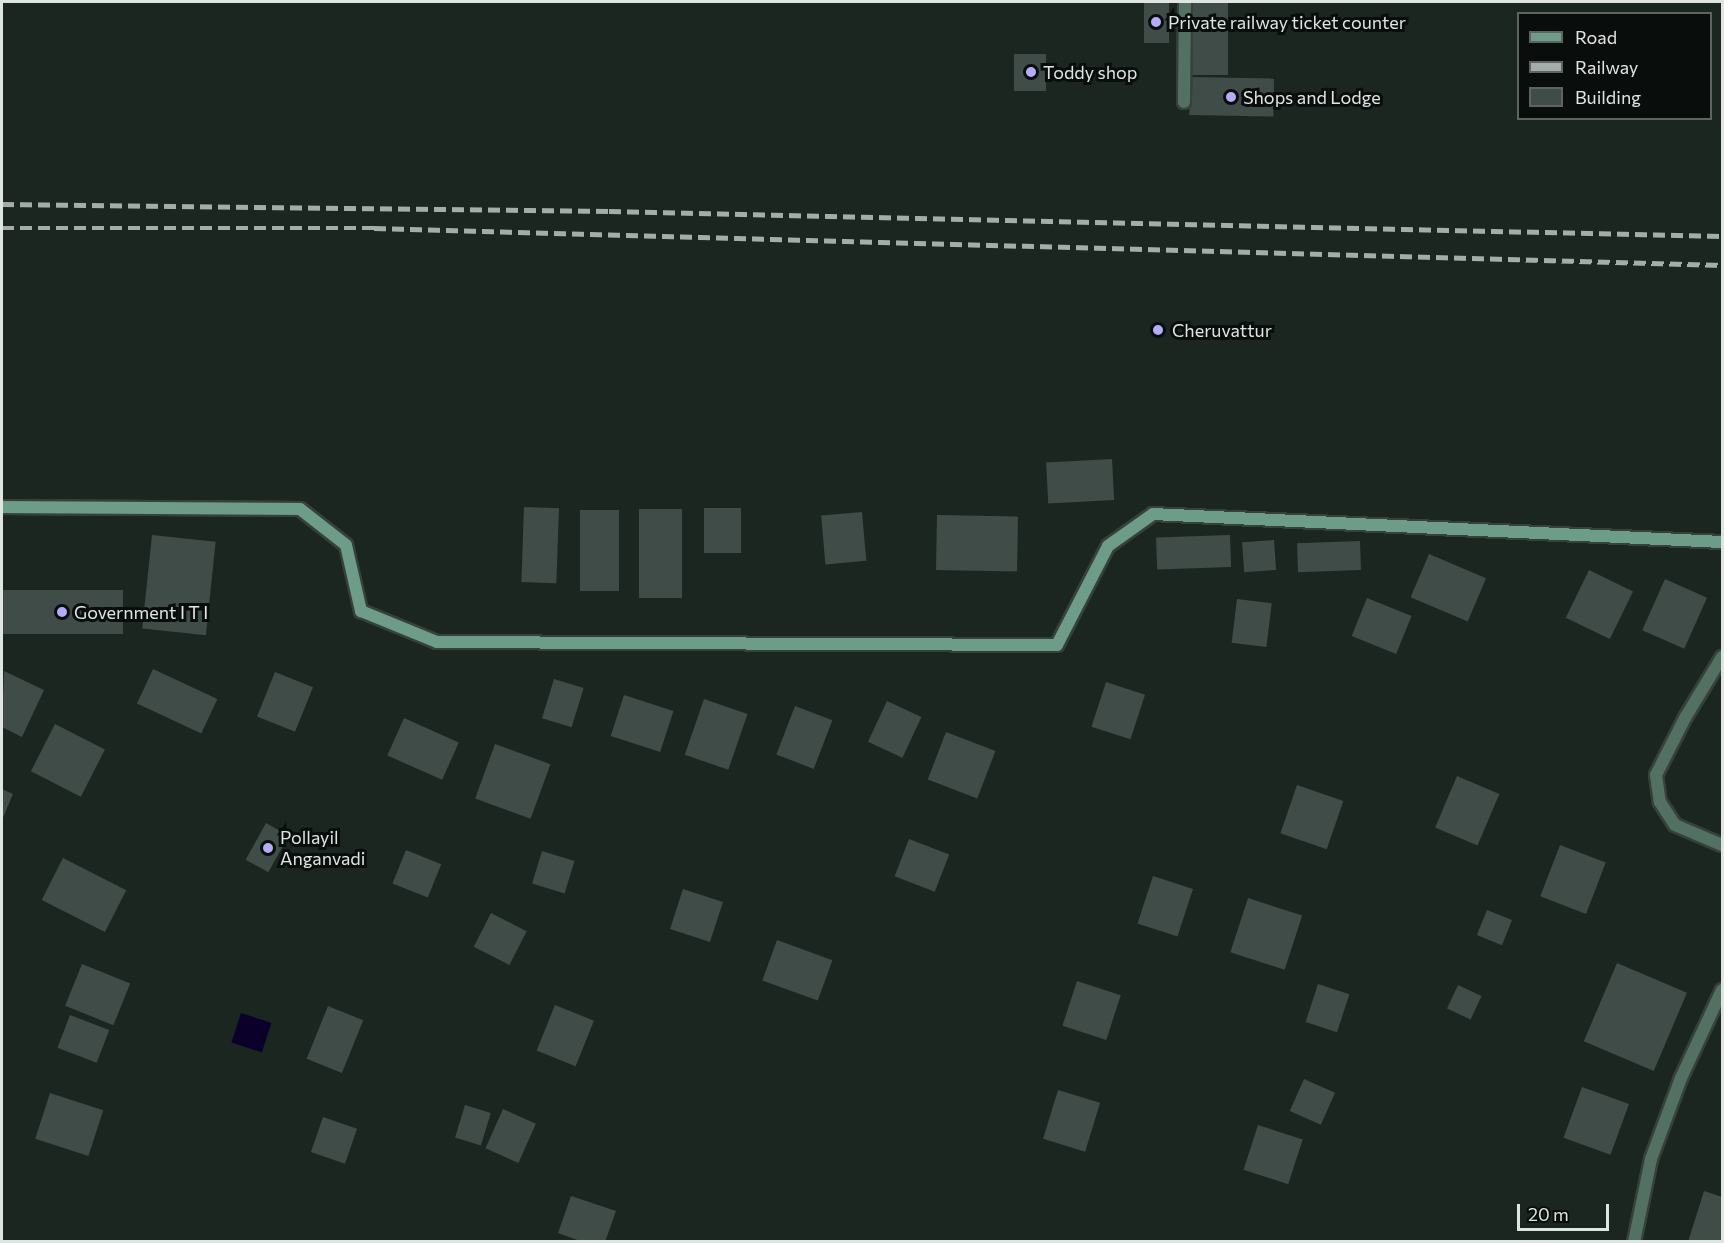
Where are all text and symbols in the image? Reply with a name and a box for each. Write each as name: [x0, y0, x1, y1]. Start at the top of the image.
place label: Private railway ticket counter: [1168, 11, 1406, 33]
legend: [1517, 12, 1712, 120]
marker: Private railway ticket counter: [1149, 15, 1163, 29]
text: Road: [1575, 26, 1617, 48]
text: Railway: [1575, 56, 1638, 78]
place label: Toddy shop: [1043, 61, 1137, 83]
marker: Toddy shop: [1024, 65, 1038, 79]
place label: Shops and Lodge: [1243, 86, 1381, 108]
text: Building: [1575, 86, 1641, 108]
marker: Shops and Lodge: [1224, 90, 1238, 104]
place label: Cheruvattur: [1172, 319, 1272, 341]
marker: Cheruvattur: [1149, 321, 1167, 339]
place label: Government I T I: [74, 601, 208, 623]
marker: Government I T I: [55, 605, 69, 619]
place label: Pollayil Anganvadi: [280, 827, 365, 870]
marker: Pollayil Anganvadi: [261, 841, 275, 855]
scale bar: [1520, 1192, 1612, 1230]
text: 20 m: [1528, 1203, 1569, 1225]

